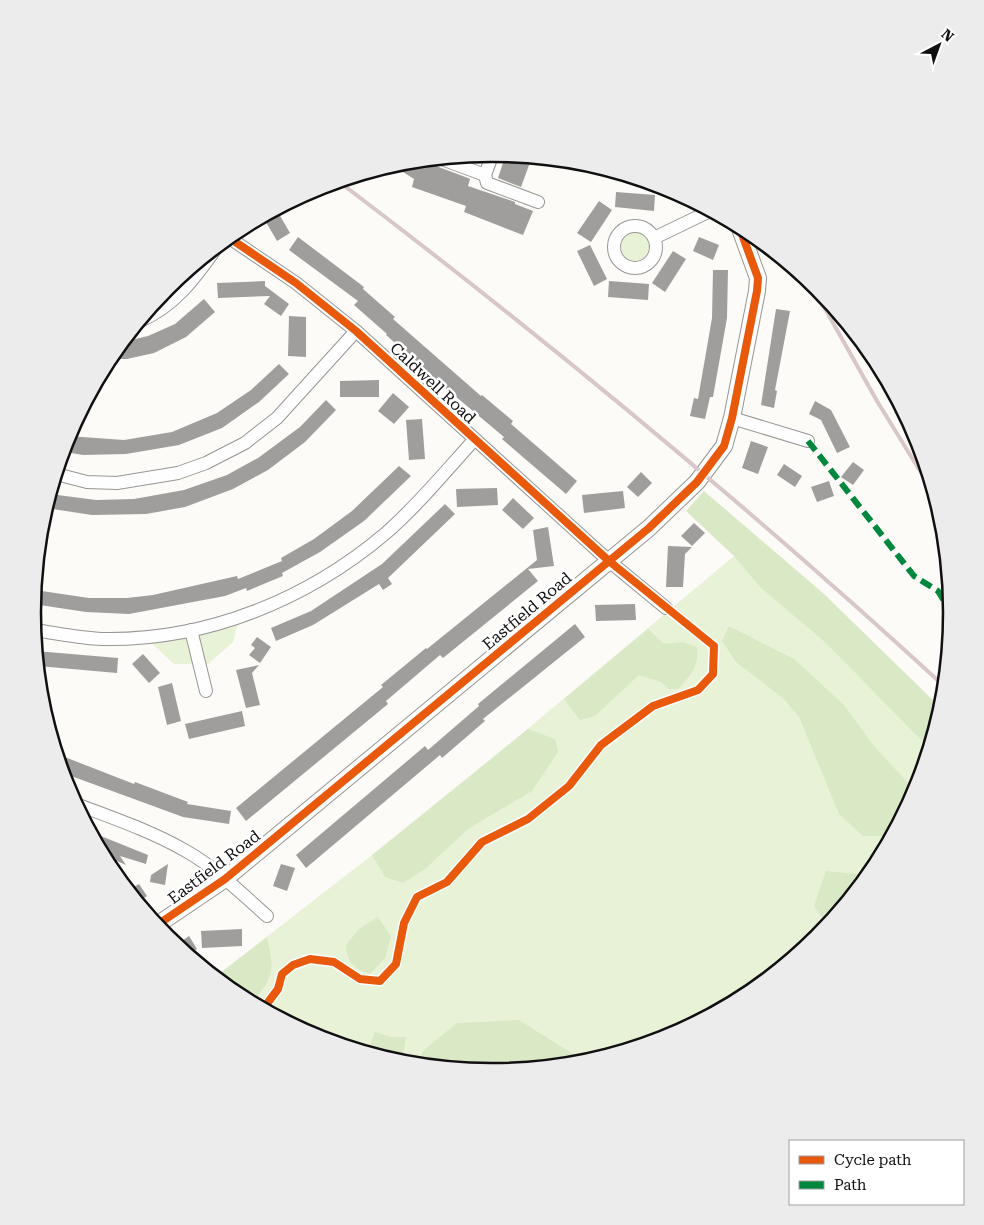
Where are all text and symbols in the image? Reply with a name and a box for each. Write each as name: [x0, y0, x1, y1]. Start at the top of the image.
north arrow: [914, 20, 964, 70]
text: N: [938, 26, 957, 45]
street label: Caldwell Road: [386, 338, 480, 428]
street label: Eastfield Road: [479, 568, 575, 654]
street label: Eastfield Road: [164, 826, 264, 908]
legend: [789, 1140, 964, 1205]
text: Cycle path: [834, 1151, 912, 1169]
text: Path: [834, 1176, 867, 1194]

